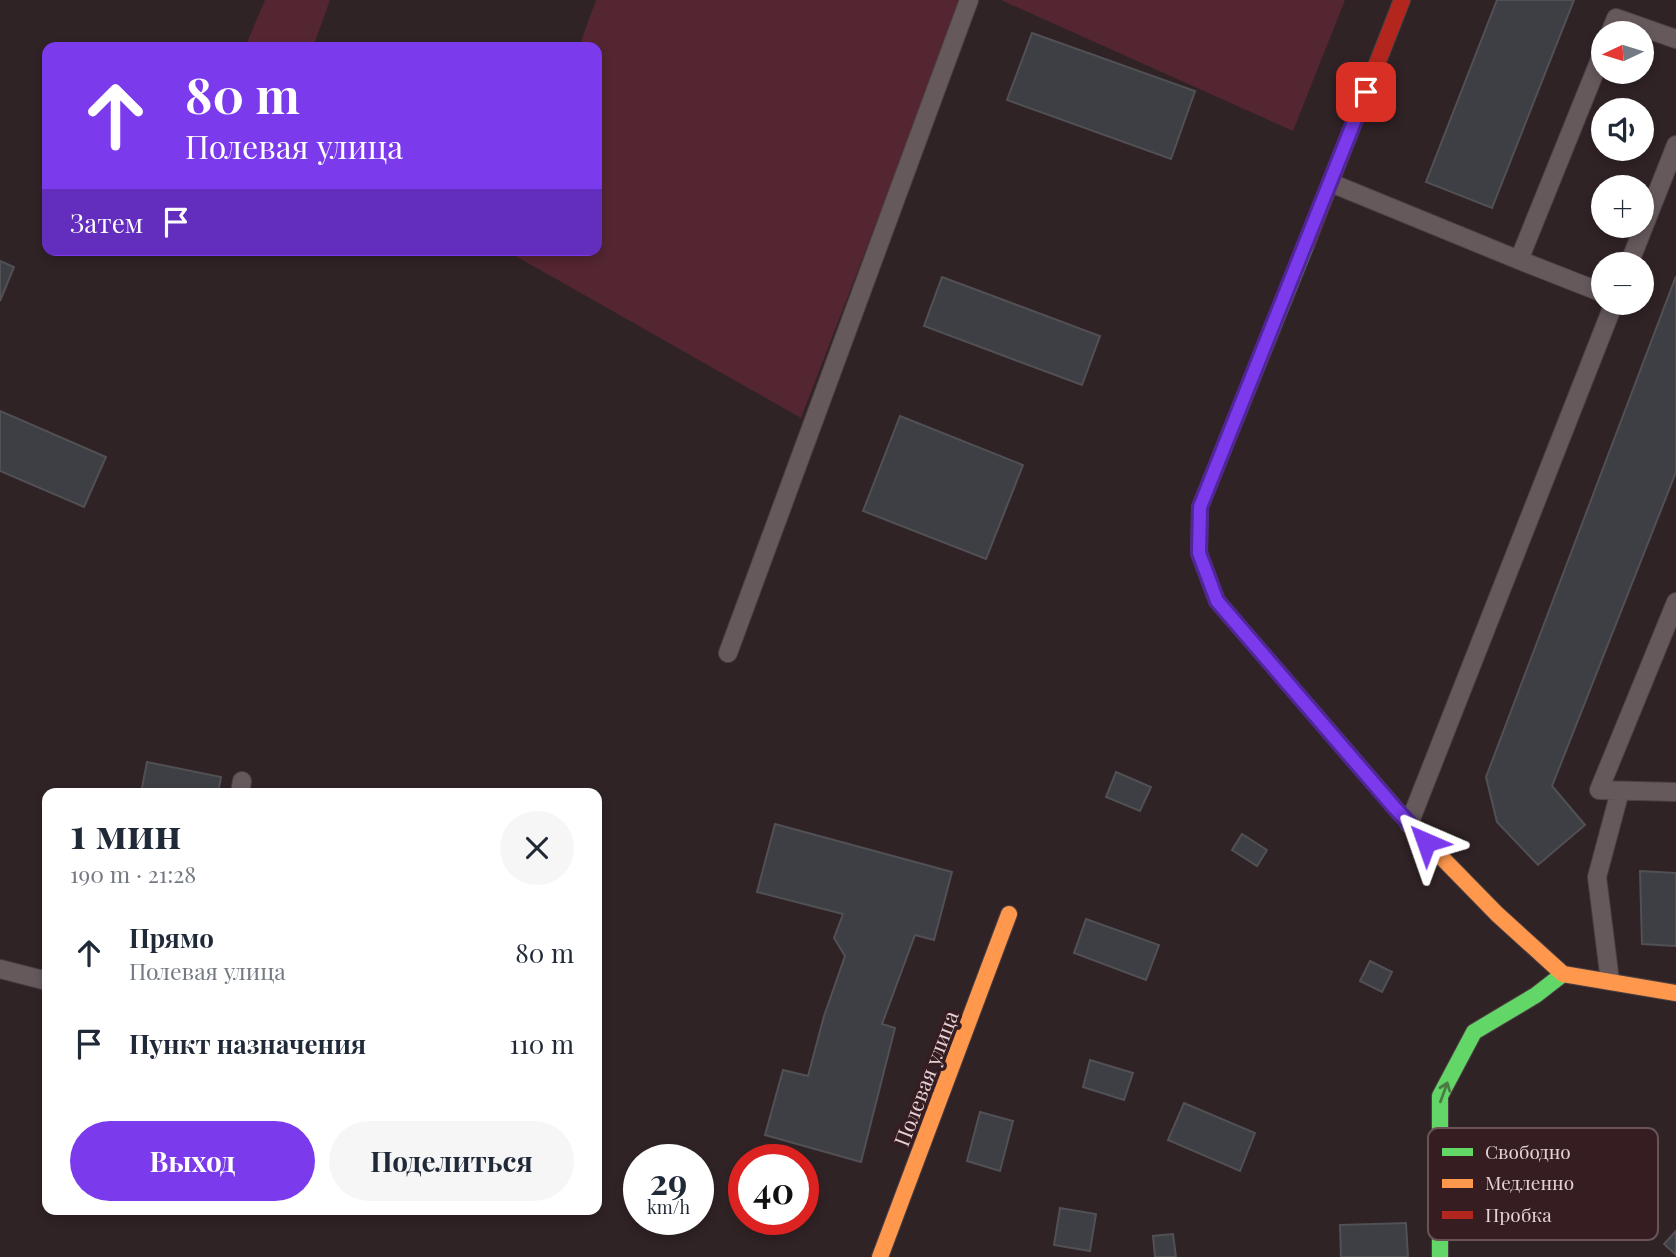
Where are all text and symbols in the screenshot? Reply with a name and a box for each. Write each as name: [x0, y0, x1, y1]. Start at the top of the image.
north arrow: [1591, 21, 1654, 84]
map controls: [1591, 21, 1654, 315]
text: 80 m: [185, 61, 300, 126]
pin: [1336, 62, 1396, 122]
icon: ahead: [70, 70, 161, 161]
icon: arrive: [1347, 73, 1385, 111]
button: sound: [1591, 98, 1654, 161]
text: Полевая улица: [185, 124, 403, 167]
button: +: [1591, 175, 1654, 238]
icon: arrive: [157, 203, 195, 241]
text: Затем: [70, 205, 143, 240]
button: −: [1591, 252, 1654, 315]
text: 1 мин: [70, 804, 181, 860]
position arrow: [1389, 805, 1463, 879]
button: close: [500, 811, 574, 885]
text: 190 m · 21:28: [70, 858, 196, 889]
text: Прямо: [129, 920, 214, 955]
icon: ahead: [70, 934, 108, 972]
text: 80 m: [515, 935, 574, 970]
text: Полевая улица: [129, 955, 286, 986]
street label: Полевая улица: [886, 1006, 964, 1150]
icon: arrive: [70, 1025, 108, 1063]
text: Пункт назначения: [129, 1026, 366, 1061]
text: 110 m: [510, 1026, 574, 1061]
one-way arrow: [1439, 1082, 1451, 1103]
button: Выход: [70, 1121, 315, 1201]
button: Поделиться: [329, 1121, 574, 1201]
legend: [1428, 1128, 1658, 1240]
text: Свободно: [1485, 1138, 1571, 1164]
speed limit sign: 40: [728, 1144, 819, 1235]
text: 29: [650, 1157, 687, 1204]
text: Медленно: [1485, 1169, 1574, 1195]
text: km/h: [647, 1195, 690, 1219]
text: Пробка: [1485, 1201, 1552, 1227]

